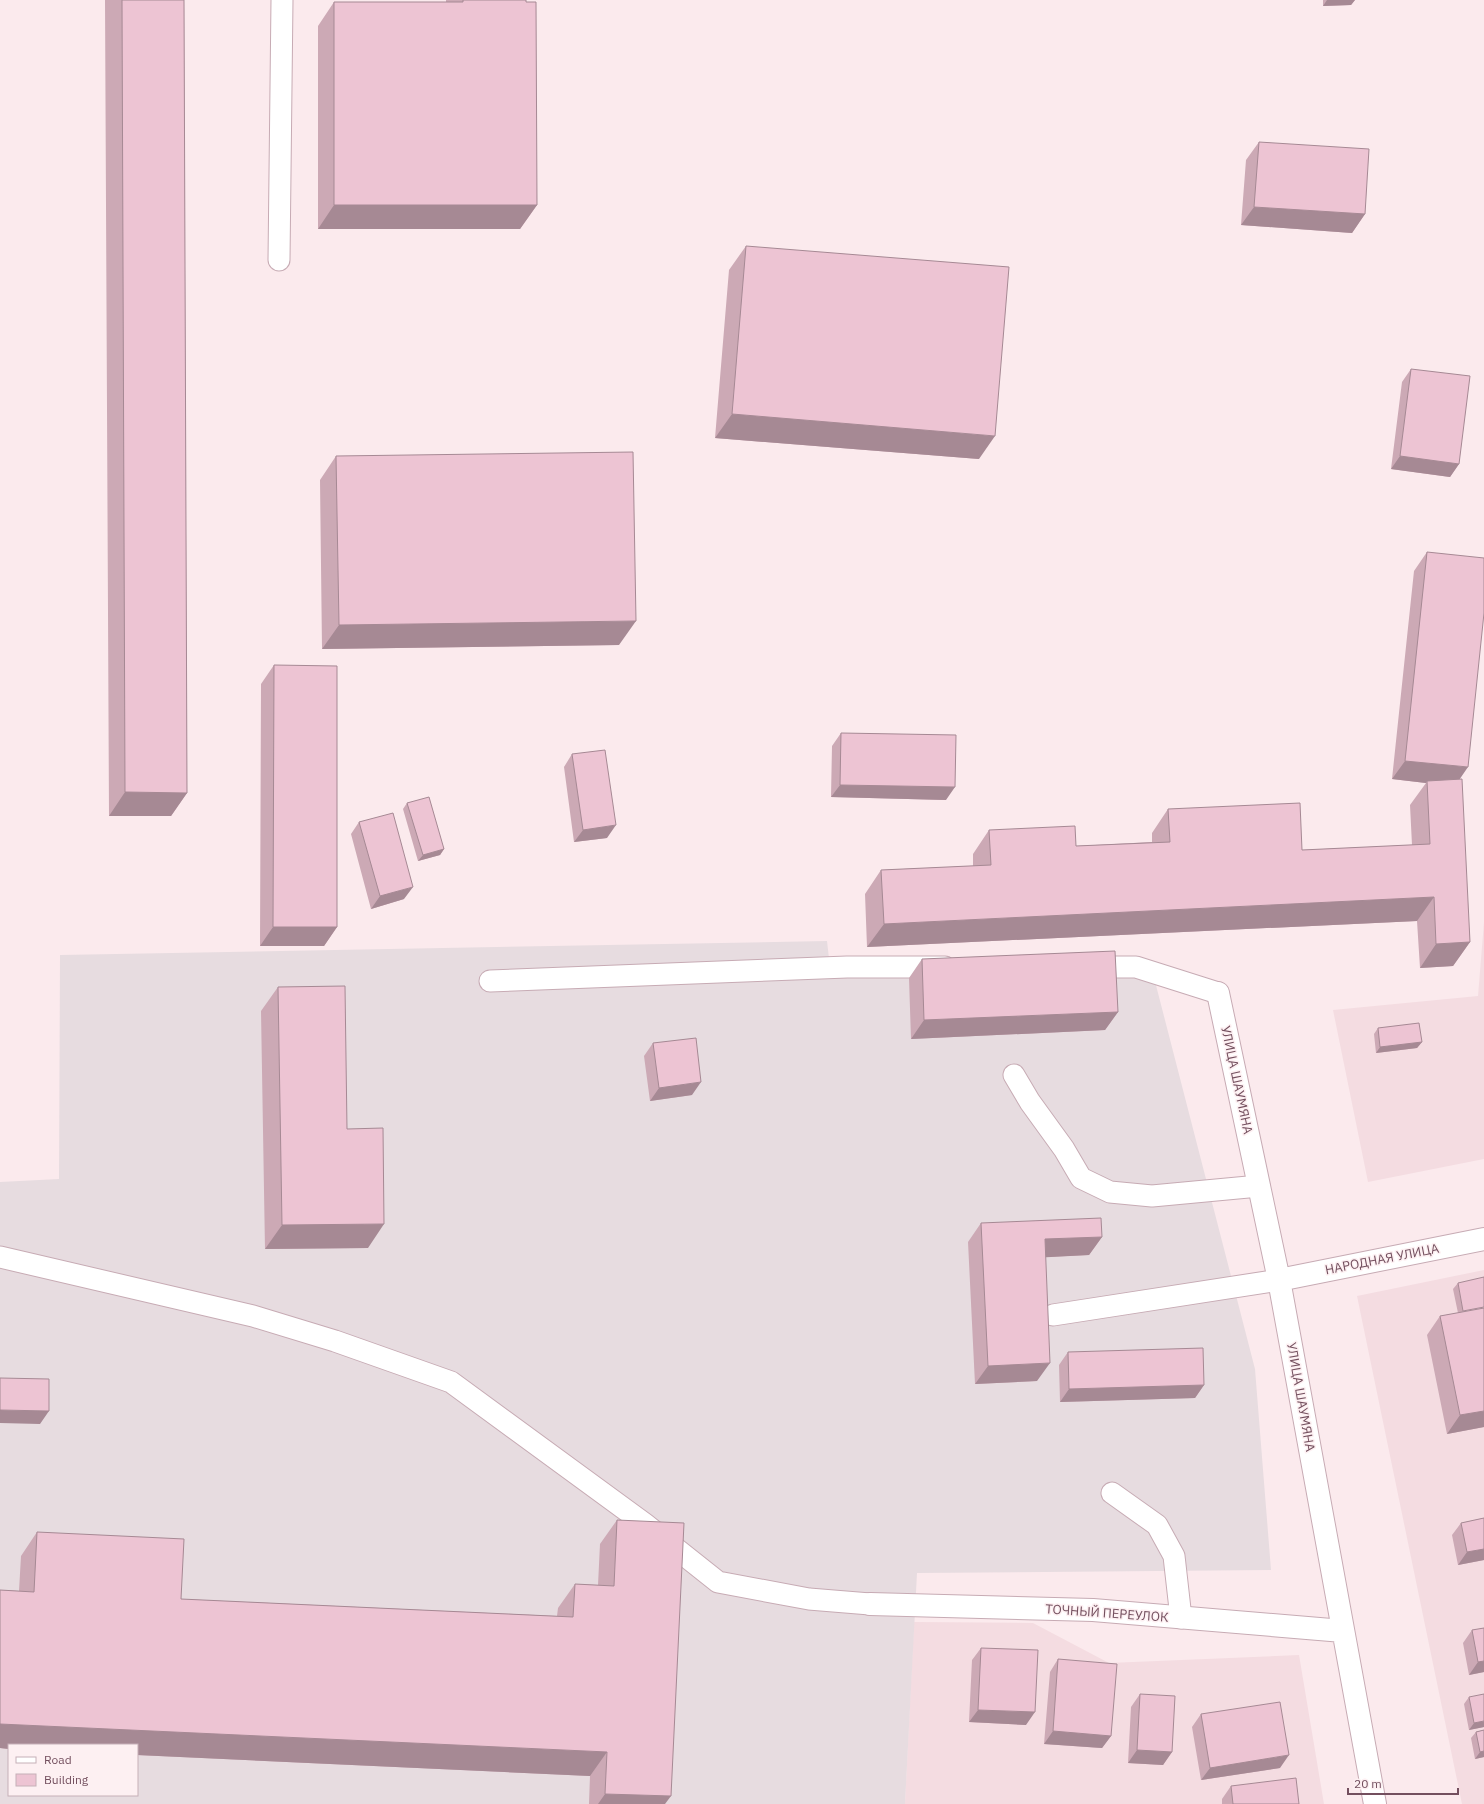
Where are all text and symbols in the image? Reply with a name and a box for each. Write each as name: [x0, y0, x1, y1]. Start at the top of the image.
street label: УЛИЦА ШАУМЯНА: [1217, 1024, 1257, 1136]
street label: НАРОДНАЯ УЛИЦА: [1324, 1239, 1441, 1278]
street label: УЛИЦА ШАУМЯНА: [1283, 1341, 1319, 1454]
street label: ТОЧНЫЙ ПЕРЕУЛОК: [1045, 1600, 1170, 1626]
legend: [8, 1744, 138, 1796]
text: Road: [44, 1752, 72, 1767]
scale bar: [1348, 1770, 1458, 1796]
text: Building: [44, 1772, 89, 1787]
text: 20 m: [1354, 1776, 1382, 1791]

